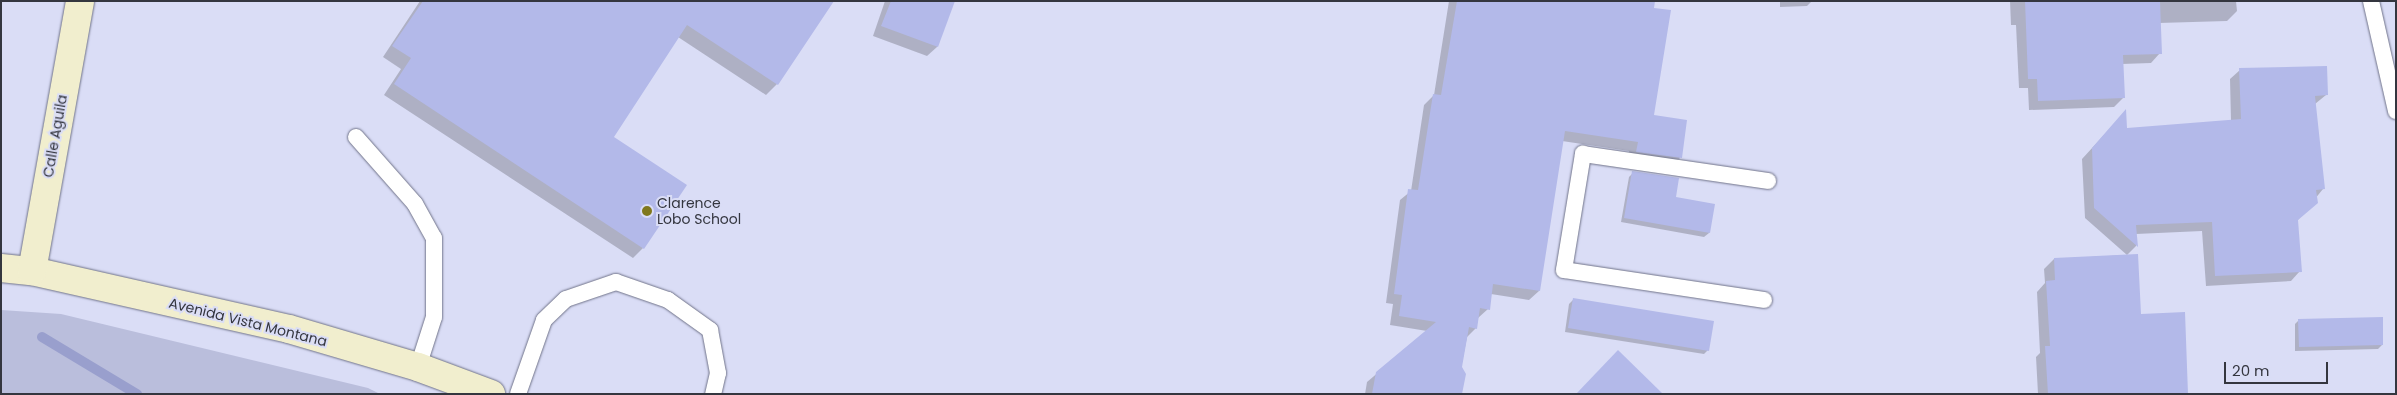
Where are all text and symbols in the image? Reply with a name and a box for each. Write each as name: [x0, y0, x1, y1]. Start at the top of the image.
street label: Calle Aguila: [39, 93, 71, 179]
place label: Clarence Lobo School: [657, 195, 741, 228]
marker: Clarence Lobo School: [641, 205, 653, 217]
street label: Avenida Vista Montana: [167, 294, 329, 350]
scale bar: [2227, 352, 2331, 384]
text: 20 m: [2232, 360, 2270, 381]

